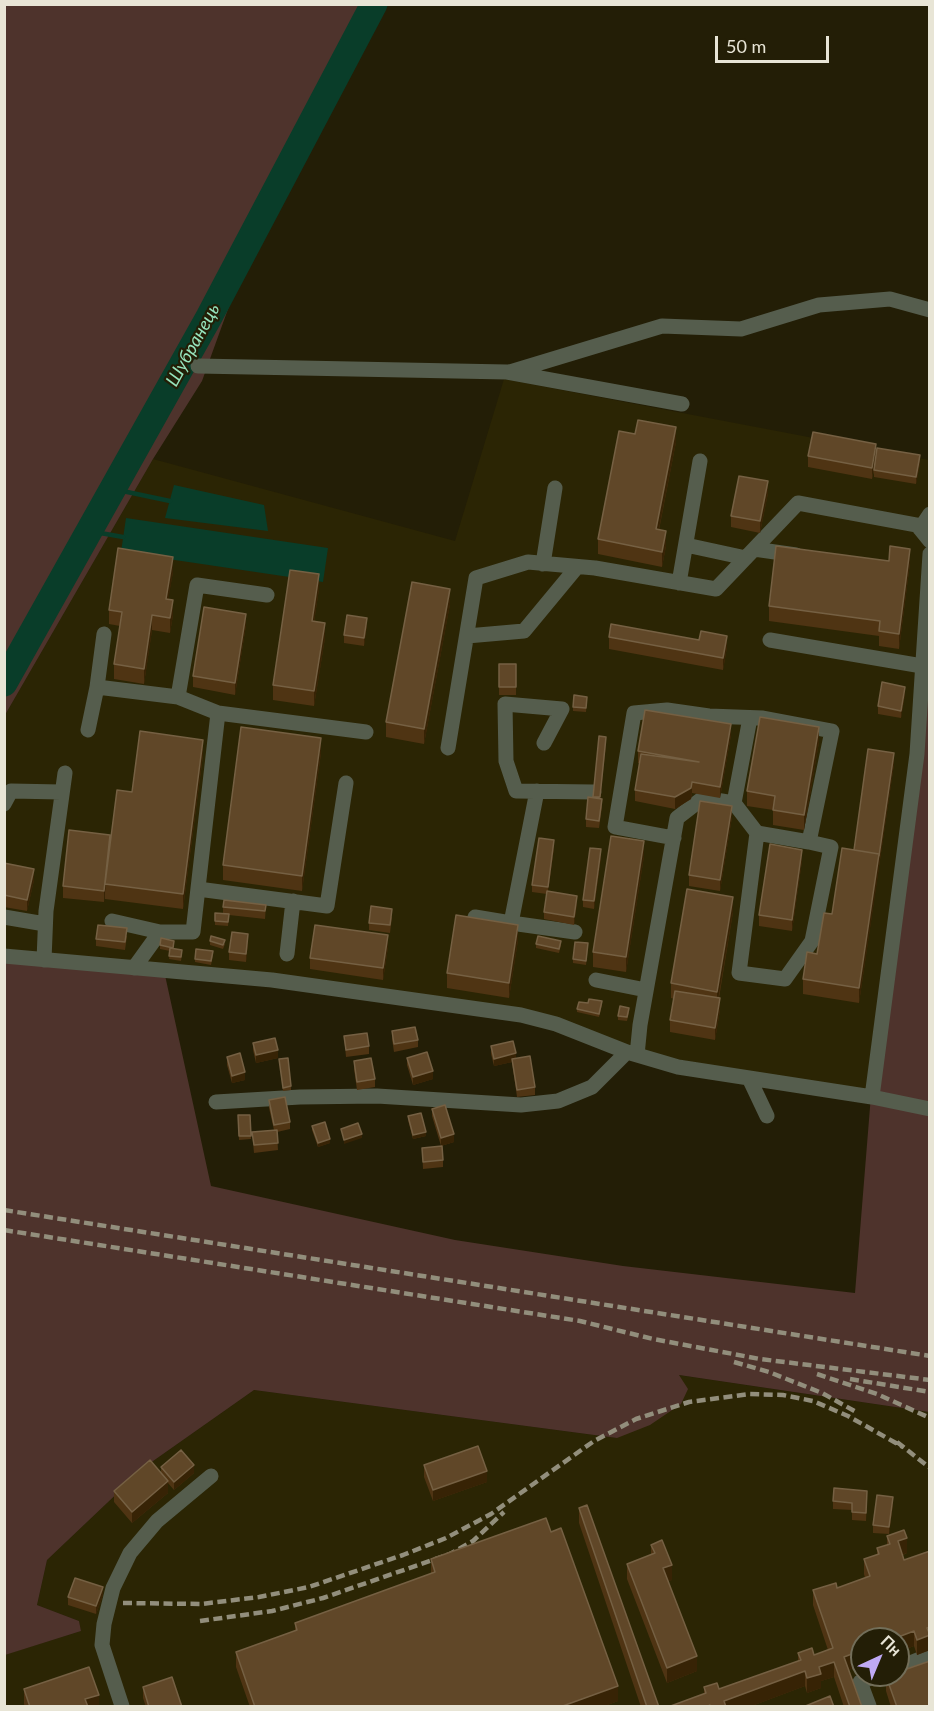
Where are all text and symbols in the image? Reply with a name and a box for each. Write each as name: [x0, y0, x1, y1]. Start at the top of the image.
scale bar: [718, 24, 832, 62]
text: 50 m: [726, 35, 766, 57]
water label: Шубранець: [161, 300, 225, 390]
north arrow: [850, 1627, 910, 1687]
text: Пн: [877, 1631, 906, 1659]

